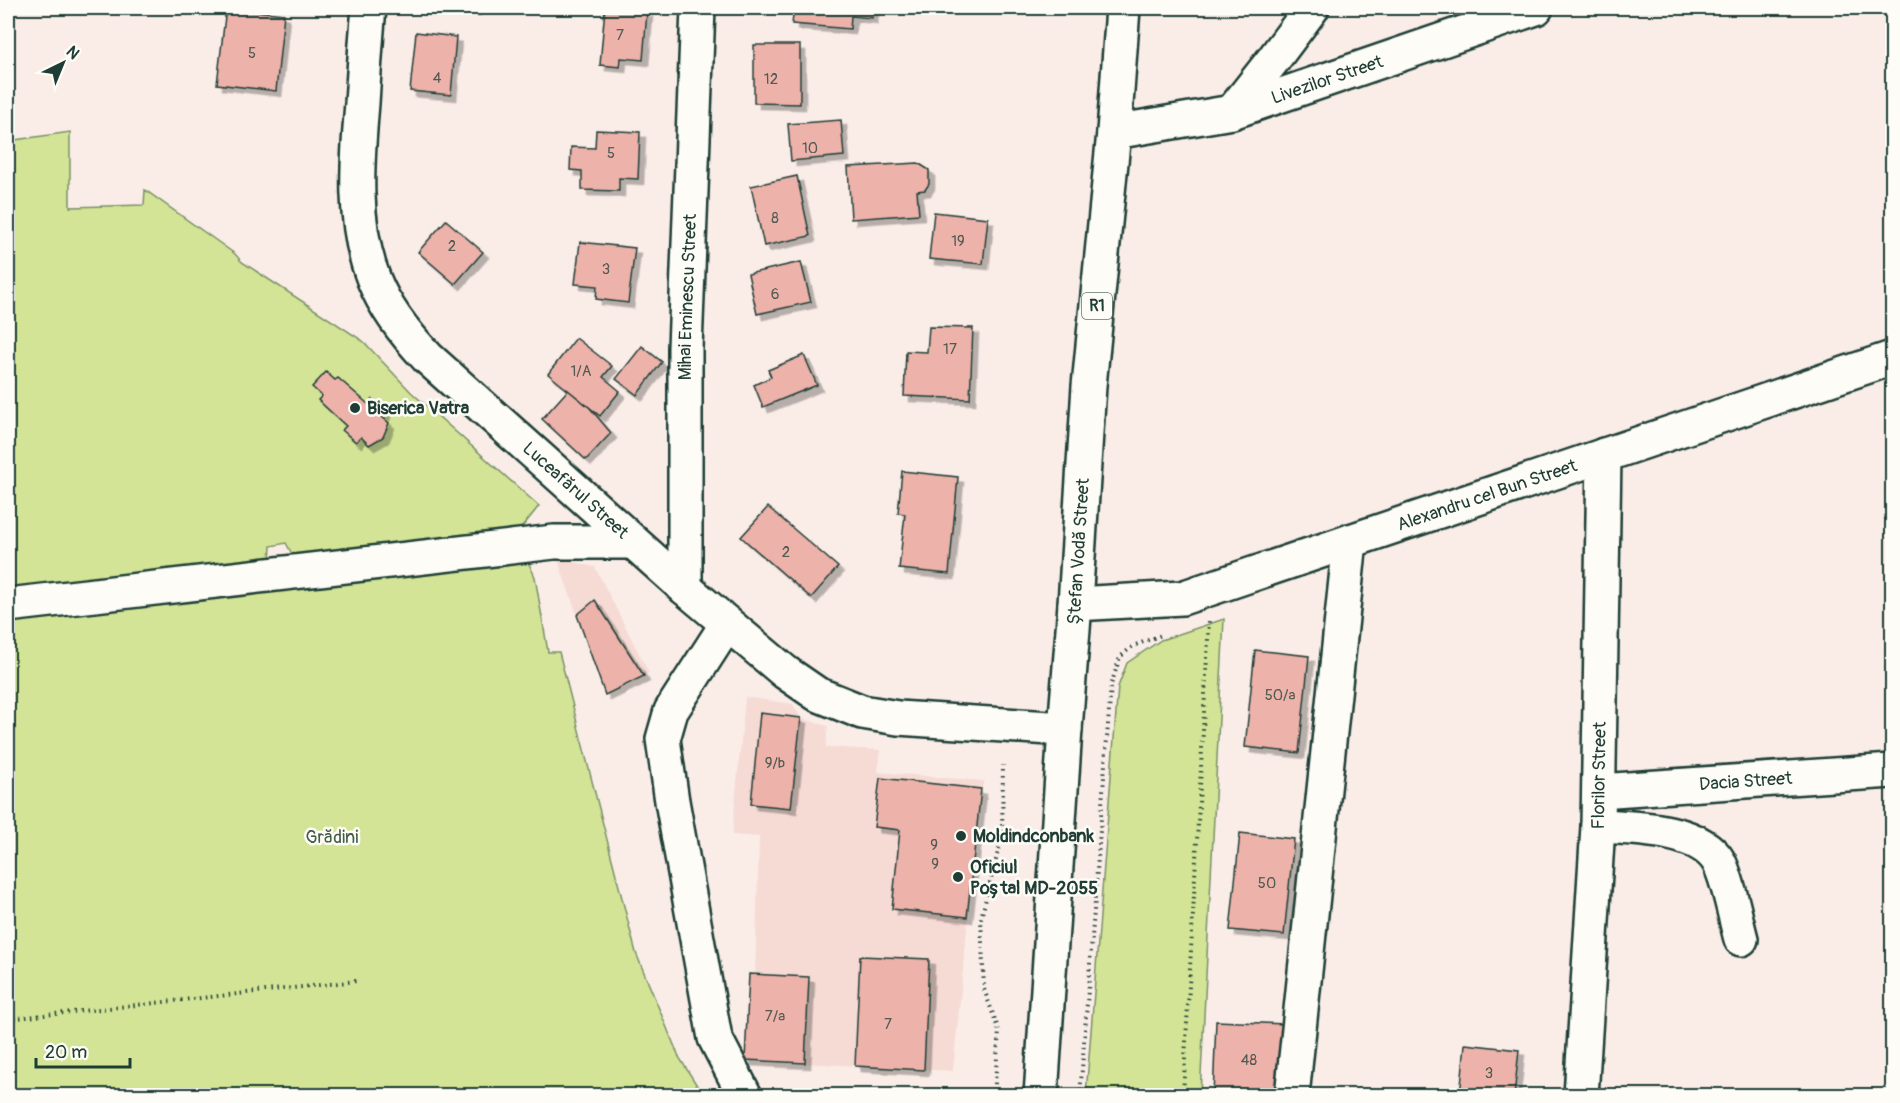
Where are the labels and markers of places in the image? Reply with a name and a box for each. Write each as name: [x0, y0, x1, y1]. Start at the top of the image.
place label: Biserica Vatra: [367, 397, 470, 420]
marker: Biserica Vatra: [348, 401, 362, 415]
place label: Moldindconbank: [973, 825, 1094, 848]
marker: Moldindconbank: [954, 829, 968, 843]
place label: Oficiul Poștal MD-2055: [970, 856, 1098, 900]
marker: Oficiul Poștal MD-2055: [951, 870, 965, 884]

